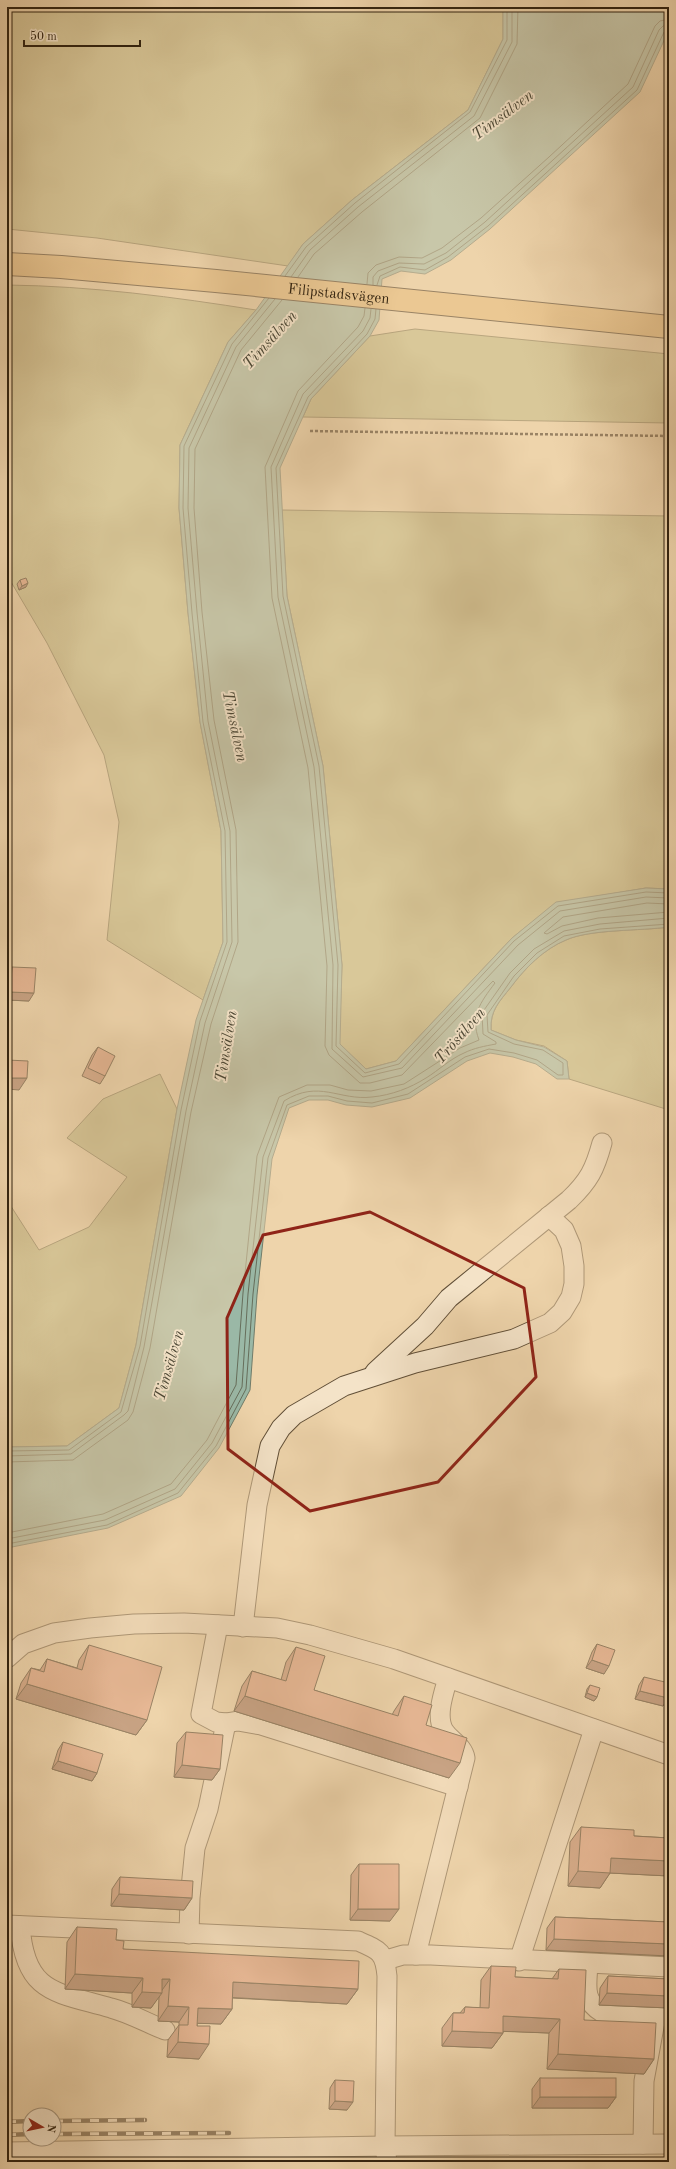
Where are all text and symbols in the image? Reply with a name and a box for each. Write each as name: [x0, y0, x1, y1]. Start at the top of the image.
scale bar: [24, 22, 140, 48]
text: 50 m: [30, 30, 57, 43]
water label: Timsälven: [469, 87, 537, 144]
street label: Filipstadsvägen: [287, 282, 390, 308]
water label: Timsälven: [240, 308, 301, 373]
water label: Timsälven: [219, 689, 249, 764]
water label: Trösälven: [432, 1005, 489, 1067]
water label: Timsälven: [213, 1009, 241, 1083]
water label: Timsälven: [152, 1329, 188, 1403]
north arrow: [22, 2107, 62, 2147]
text: N: [44, 2123, 56, 2134]

